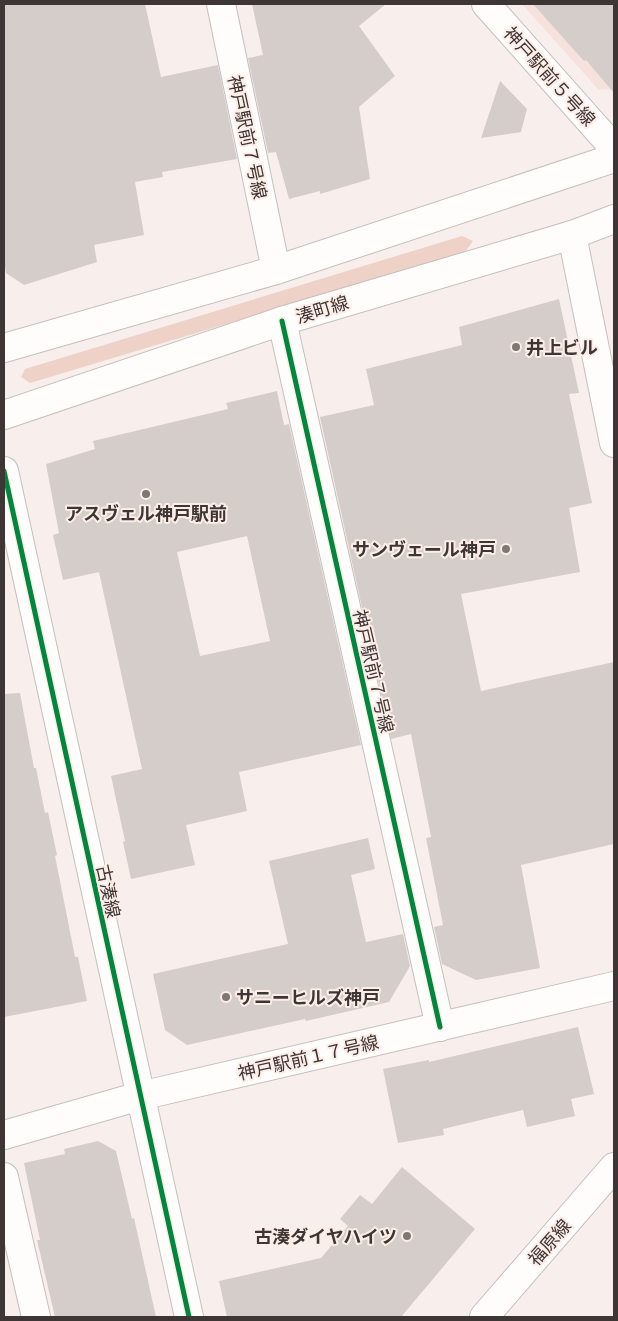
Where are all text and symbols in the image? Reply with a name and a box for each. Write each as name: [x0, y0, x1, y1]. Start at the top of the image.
street label: 神戸駅前５号線: [499, 21, 601, 131]
street label: 神戸駅前７号線: [223, 73, 273, 201]
street label: 湊町線: [293, 290, 351, 328]
place label: 井上ビル: [526, 335, 598, 359]
marker: 井上ビル: [510, 341, 522, 353]
marker: アスヴェル神戸駅前: [140, 488, 152, 500]
place label: アスヴェル神戸駅前: [65, 501, 227, 525]
place label: サンヴェール神戸: [352, 537, 496, 561]
marker: サンヴェール神戸: [500, 543, 512, 555]
street label: 神戸駅前７号線: [348, 607, 400, 735]
street label: 古湊線: [92, 862, 126, 920]
place label: サニーヒルズ神戸: [236, 985, 380, 1009]
marker: サニーヒルズ神戸: [220, 991, 232, 1003]
street label: 神戸駅前１７号線: [235, 1029, 381, 1085]
street label: 福原線: [522, 1214, 576, 1270]
place label: 古湊ダイヤハイツ: [254, 1224, 397, 1248]
marker: 古湊ダイヤハイツ: [401, 1230, 413, 1242]

